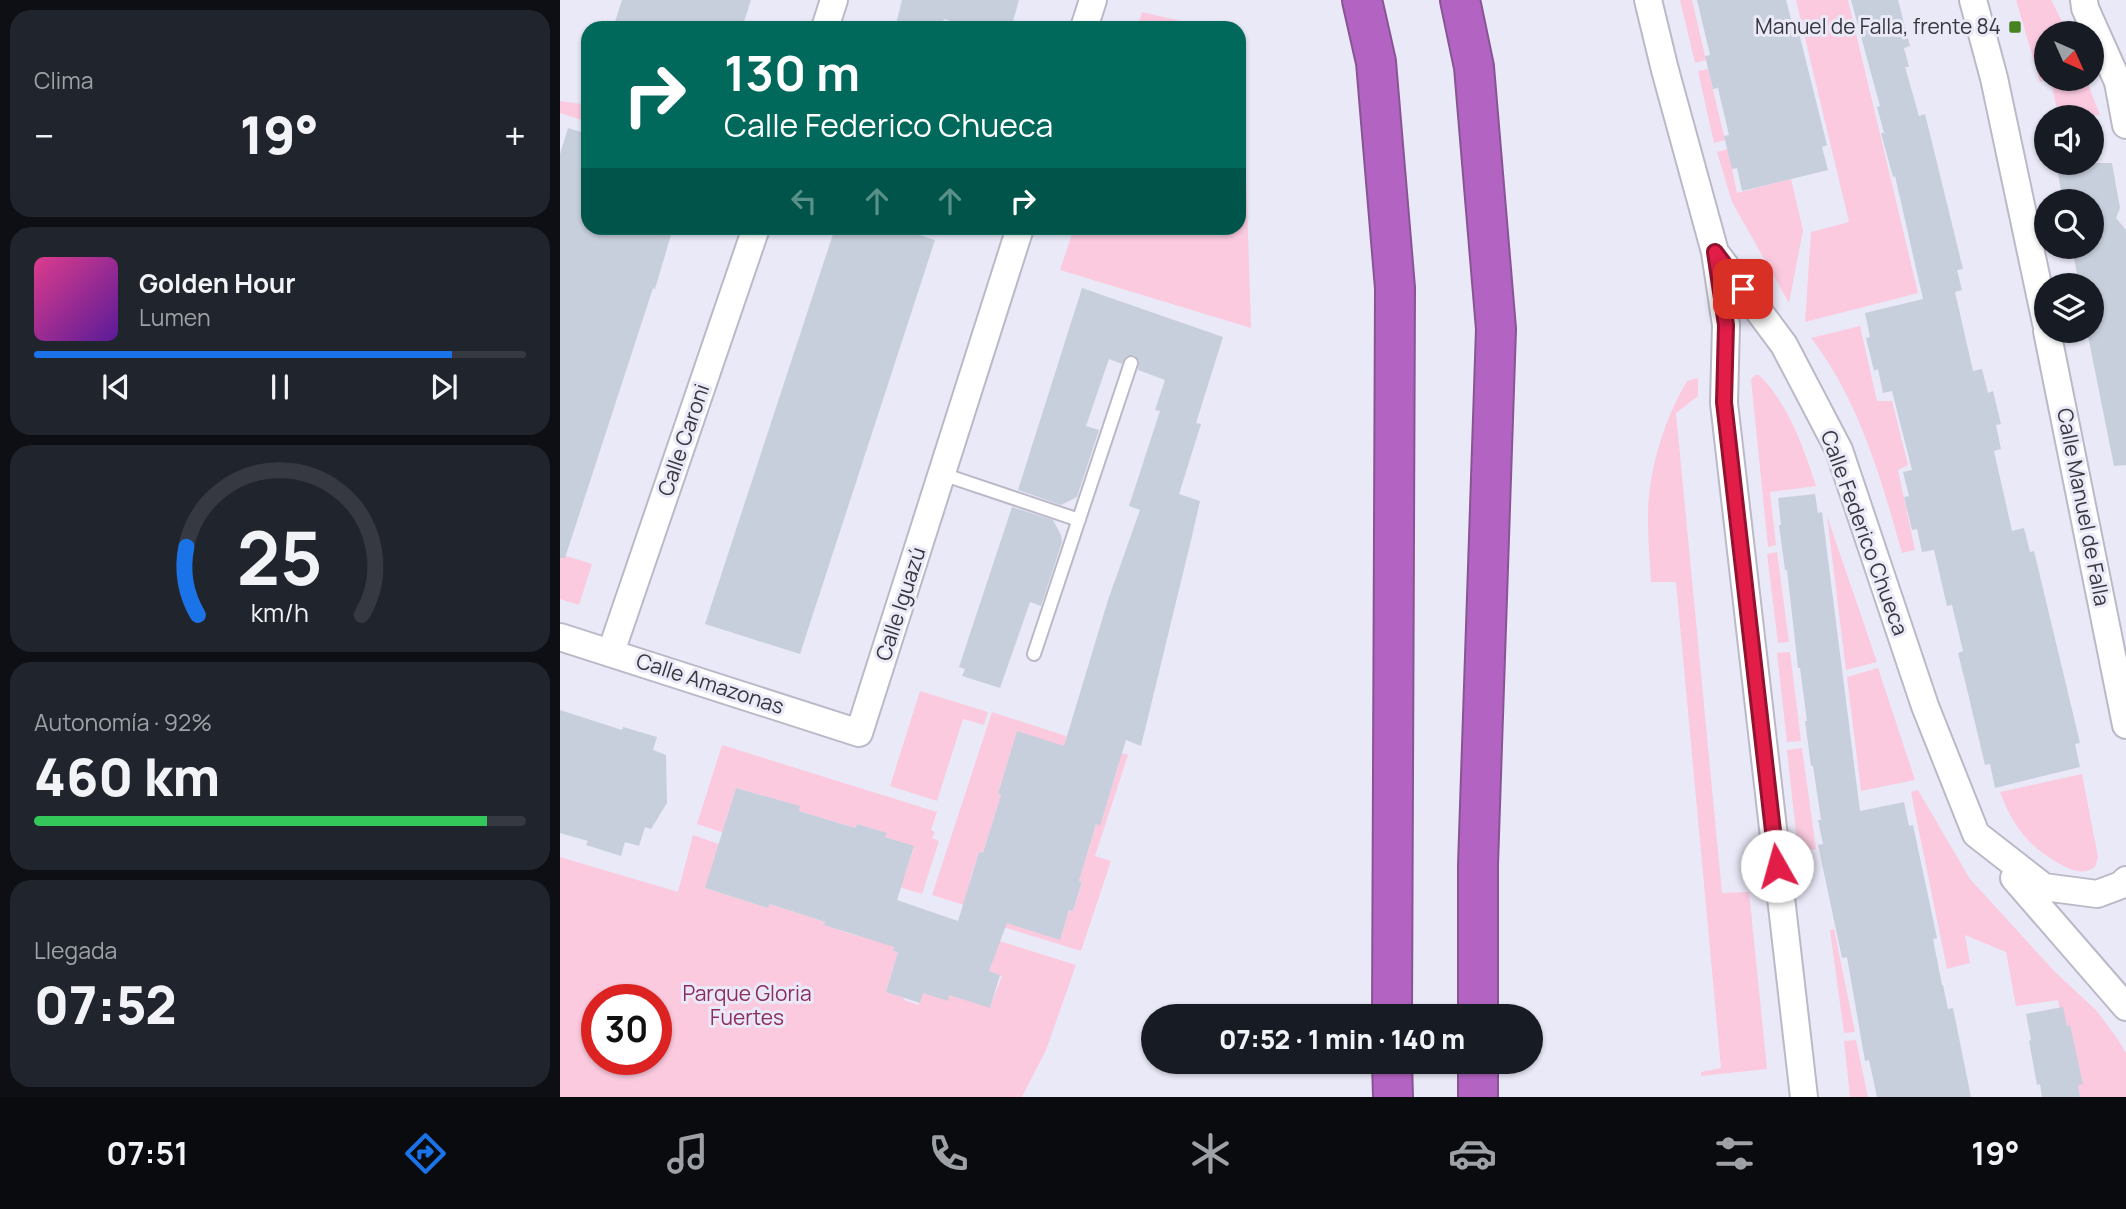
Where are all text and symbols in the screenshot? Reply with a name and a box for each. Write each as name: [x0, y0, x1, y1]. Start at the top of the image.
place label: Manuel de Falla, frente 84: [1755, 12, 2001, 40]
marker: Manuel de Falla, frente 84: [2007, 19, 2023, 35]
north arrow: [2034, 21, 2104, 91]
map controls: [2034, 21, 2104, 343]
text: 130 m: [724, 39, 860, 106]
icon: right: [609, 49, 700, 140]
text: Clima: [34, 64, 93, 96]
text: 19°: [240, 99, 319, 170]
text: Calle Federico Chueca: [724, 103, 1053, 147]
button: sound: [2034, 105, 2104, 175]
text: −: [34, 109, 55, 161]
text: +: [504, 109, 526, 161]
icon: left: [785, 182, 823, 220]
icon: ahead: [858, 182, 896, 220]
icon: ahead: [931, 182, 969, 220]
icon: right: [1004, 182, 1042, 220]
button: search: [2034, 189, 2104, 259]
pin: [1713, 259, 1773, 319]
text: Golden Hour: [139, 265, 296, 301]
icon: arrive: [1724, 270, 1762, 308]
button: layers: [2034, 273, 2104, 343]
text: Lumen: [139, 301, 211, 333]
icon: previous: [97, 368, 135, 406]
icon: pause: [261, 368, 299, 406]
icon: next: [425, 368, 463, 406]
street label: Calle Caroni: [651, 380, 715, 499]
street label: Calle Manuel de Falla: [2051, 406, 2117, 608]
street label: Calle Federico Chueca: [1815, 426, 1915, 639]
text: 25: [237, 507, 323, 607]
street label: Calle Iguazú: [868, 543, 932, 664]
text: km/h: [251, 594, 309, 629]
street label: Calle Amazonas: [633, 646, 788, 720]
text: Autonomía · 92%: [34, 706, 212, 738]
text: 460 km: [34, 741, 220, 812]
position arrow: [1740, 829, 1814, 903]
text: Llegada: [34, 934, 117, 966]
text: 07:52: [34, 969, 177, 1040]
park label: Parque Gloria Fuertes: [682, 979, 812, 1031]
speed limit sign: 30: [581, 984, 672, 1075]
text: 07:52 · 1 min · 140 m: [1219, 1021, 1465, 1057]
icon: directions: [401, 1129, 450, 1178]
icon: music: [663, 1129, 712, 1178]
icon: phone: [924, 1129, 973, 1178]
icon: climate: [1186, 1129, 1235, 1178]
icon: car: [1448, 1129, 1497, 1178]
icon: filters: [1710, 1129, 1759, 1178]
text: 07:51: [106, 1131, 188, 1175]
text: 19°: [1971, 1131, 2020, 1175]

